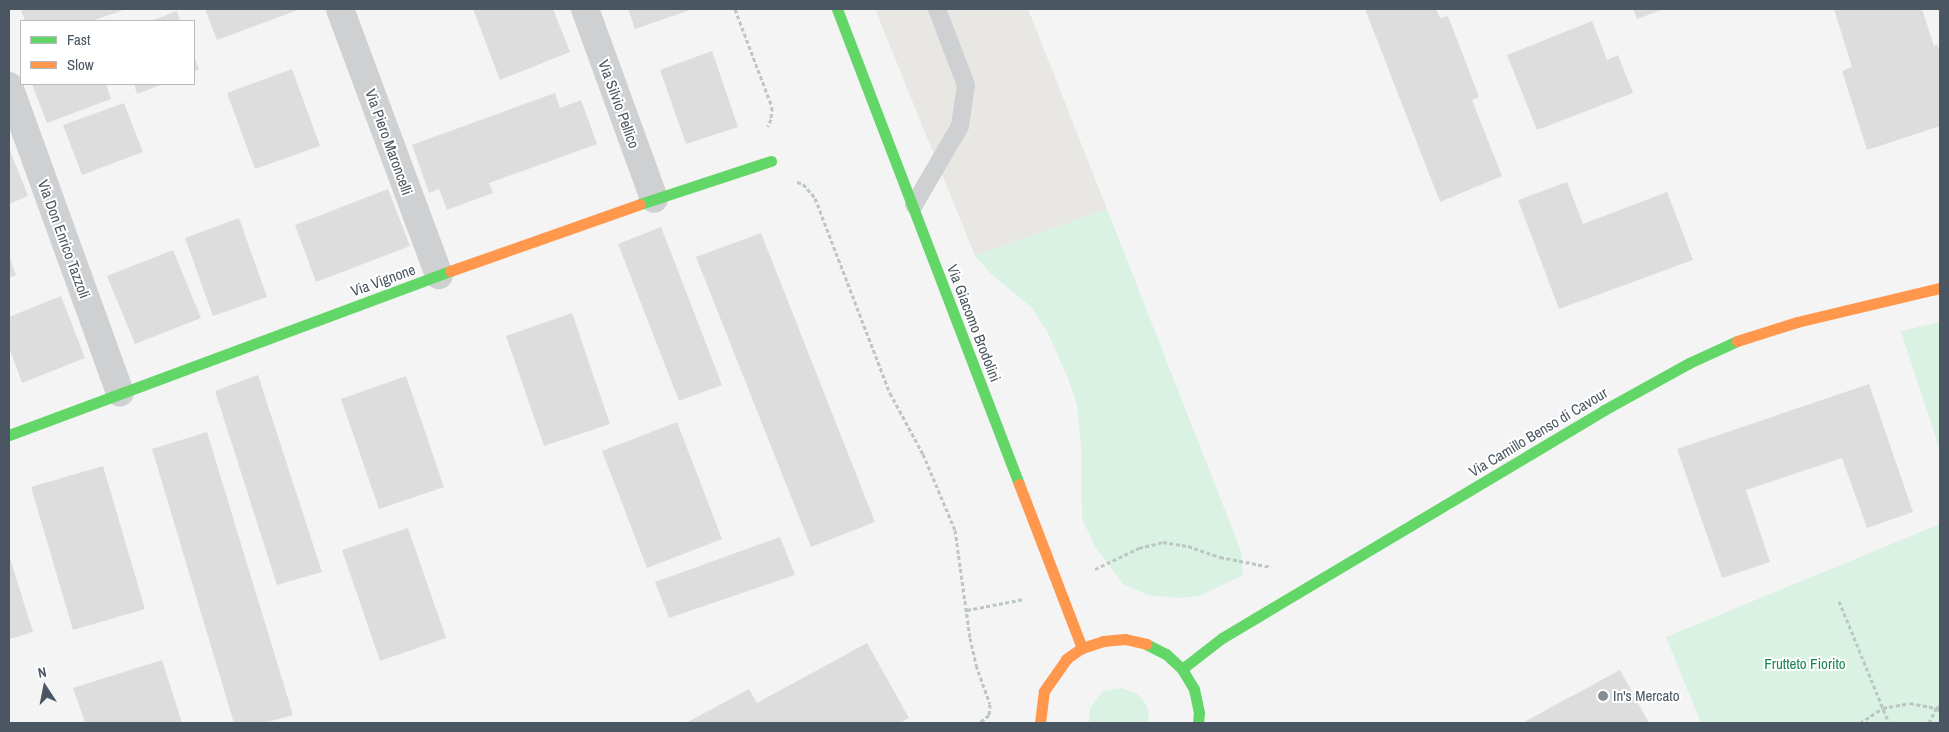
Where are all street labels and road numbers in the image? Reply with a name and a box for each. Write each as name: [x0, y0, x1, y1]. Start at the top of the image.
street label: Via Silvio Pellico: [595, 57, 643, 151]
street label: Via Piero Maroncelli: [362, 87, 416, 197]
street label: Via Don Enrico Tazzoli: [34, 177, 94, 301]
street label: Via Vignone: [348, 260, 418, 300]
street label: Via Giacomo Brodolini: [943, 262, 1005, 384]
street label: Via Camillo Benso di Cavour: [1465, 383, 1611, 481]

